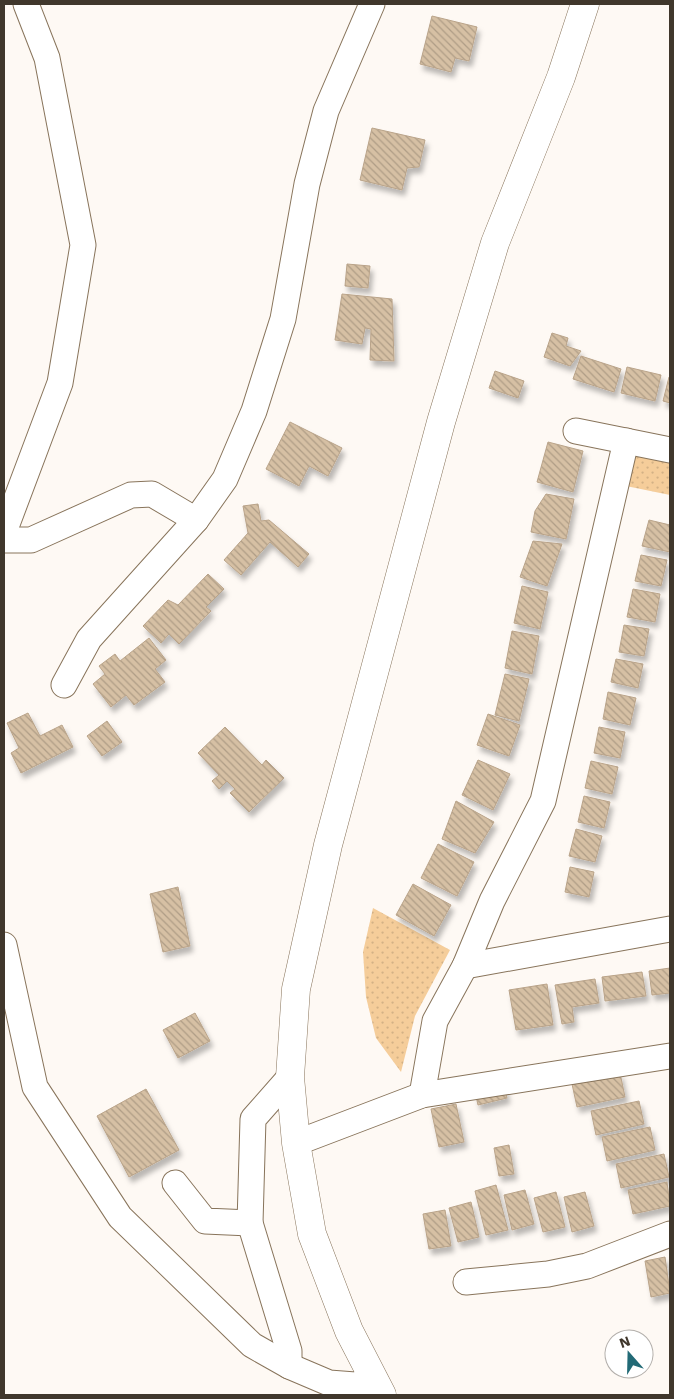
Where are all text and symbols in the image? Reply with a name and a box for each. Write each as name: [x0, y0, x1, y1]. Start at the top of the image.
north arrow: [604, 1329, 654, 1379]
text: N: [617, 1332, 632, 1351]

